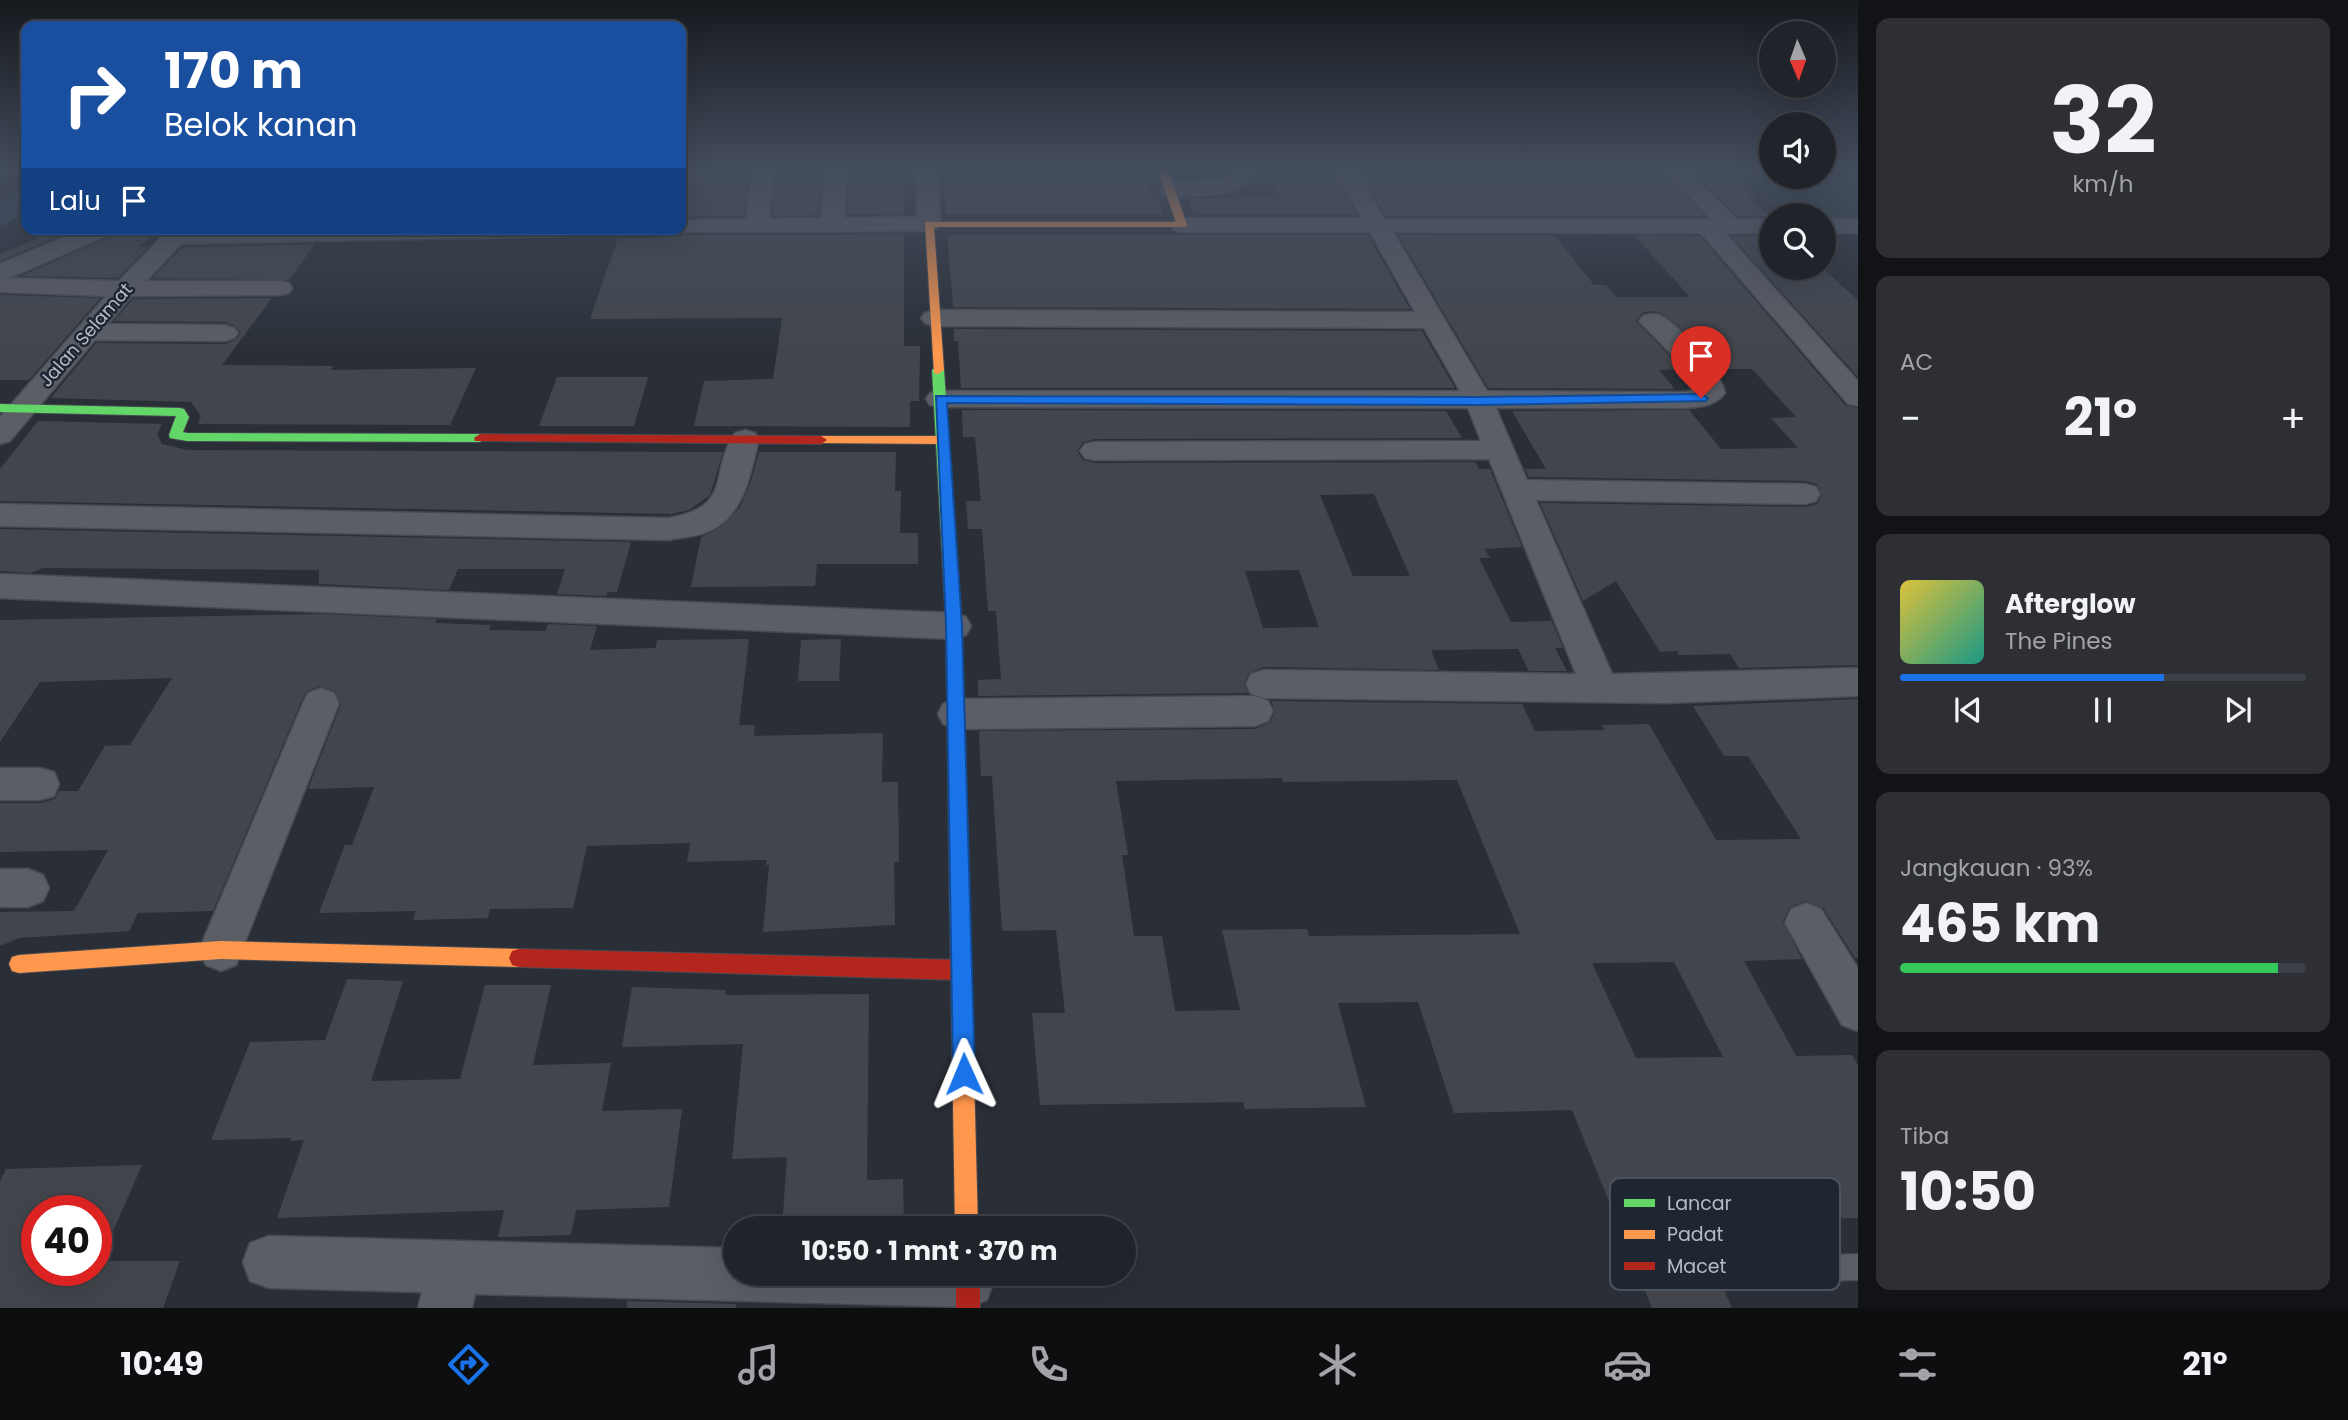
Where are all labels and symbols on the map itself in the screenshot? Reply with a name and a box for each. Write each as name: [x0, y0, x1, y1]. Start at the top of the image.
north arrow: [1759, 21, 1836, 98]
street label: Jalan Selamat: [33, 277, 138, 392]
pin: [1671, 326, 1731, 398]
position arrow: [927, 1037, 1001, 1111]
legend: [1610, 1178, 1840, 1290]
text: Lancar: [1667, 1190, 1732, 1217]
speed limit sign: 40: [21, 1195, 112, 1286]
text: Padat: [1667, 1221, 1724, 1248]
text: Macet: [1667, 1253, 1727, 1280]

